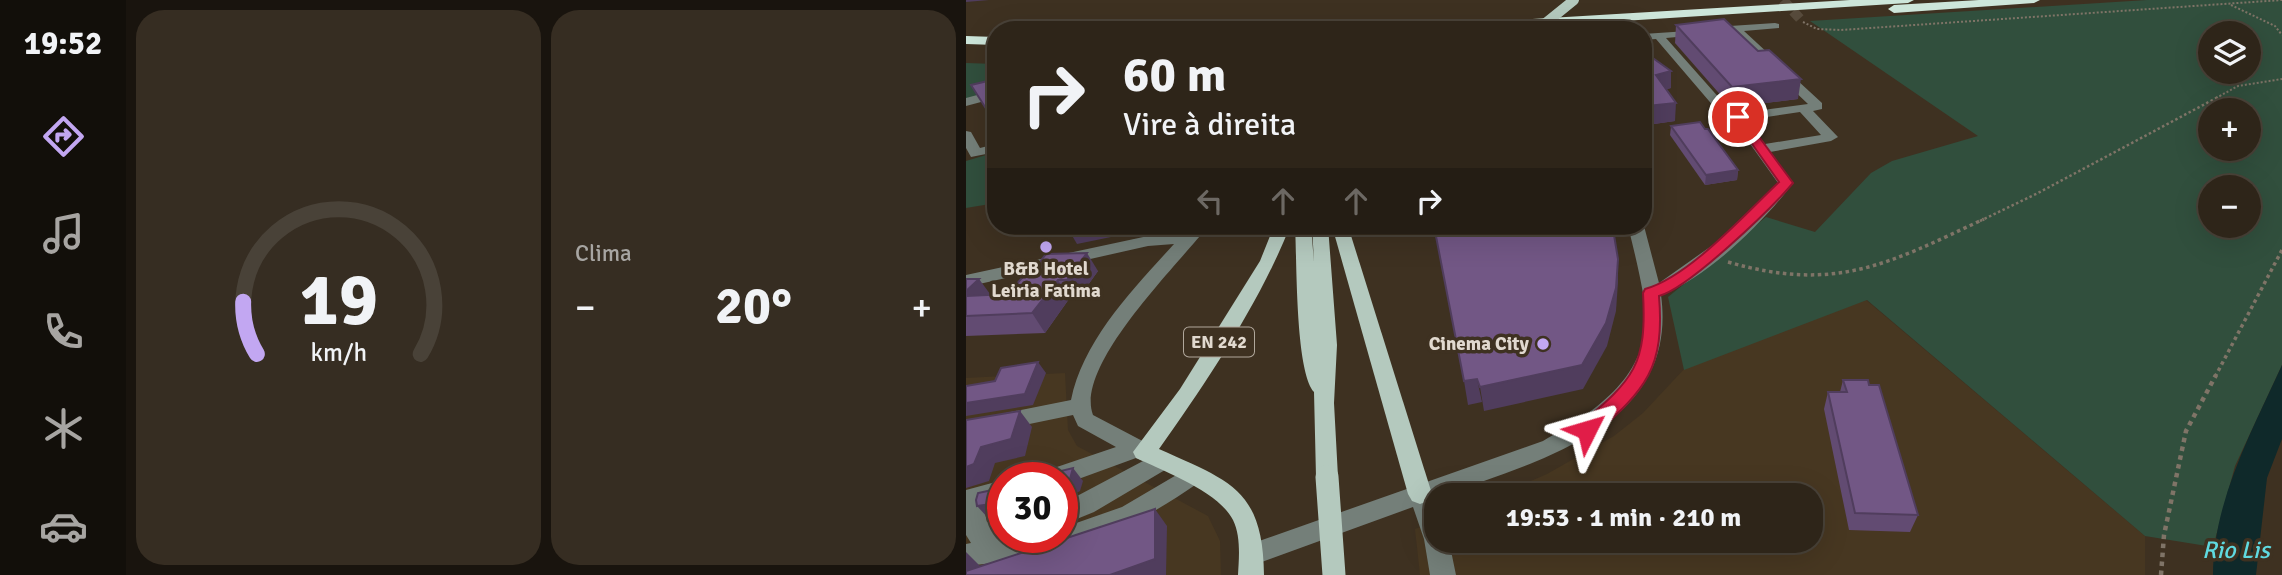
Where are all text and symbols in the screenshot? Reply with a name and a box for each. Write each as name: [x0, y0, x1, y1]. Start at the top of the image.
map controls: [2198, 21, 2261, 238]
button: layers: [2198, 21, 2261, 84]
text: 19:52: [24, 24, 102, 63]
text: 60 m: [1123, 45, 1226, 105]
icon: right: [1008, 49, 1099, 140]
pin: [1708, 87, 1768, 147]
icon: arrive: [1719, 98, 1757, 136]
button: +: [2198, 98, 2261, 161]
text: Vire à direita: [1123, 105, 1296, 144]
icon: directions: [39, 112, 88, 161]
button: −: [2198, 175, 2261, 238]
icon: left: [1191, 182, 1229, 220]
icon: ahead: [1264, 182, 1302, 220]
icon: ahead: [1337, 182, 1375, 220]
icon: right: [1410, 182, 1448, 220]
icon: music: [39, 209, 88, 258]
text: Clima: [575, 239, 632, 268]
marker: B&B Hotel Leiria Fatima: [1038, 239, 1054, 255]
text: 19: [299, 256, 378, 345]
place label: B&B Hotel Leiria Fatima: [991, 257, 1101, 303]
text: 20°: [715, 274, 792, 338]
text: −: [575, 284, 596, 331]
text: +: [911, 284, 932, 331]
icon: phone: [39, 307, 88, 356]
road number: EN 242: [1184, 328, 1254, 356]
place label: Cinema City: [1429, 332, 1530, 356]
text: km/h: [310, 336, 367, 367]
marker: Cinema City: [1535, 336, 1551, 352]
position arrow: [1550, 393, 1624, 467]
icon: climate: [39, 404, 88, 453]
speed limit sign: 30: [987, 462, 1078, 553]
icon: car: [39, 502, 88, 551]
text: 19:53 · 1 min · 210 m: [1506, 502, 1741, 534]
water label: Rio Lis: [2202, 535, 2272, 565]

